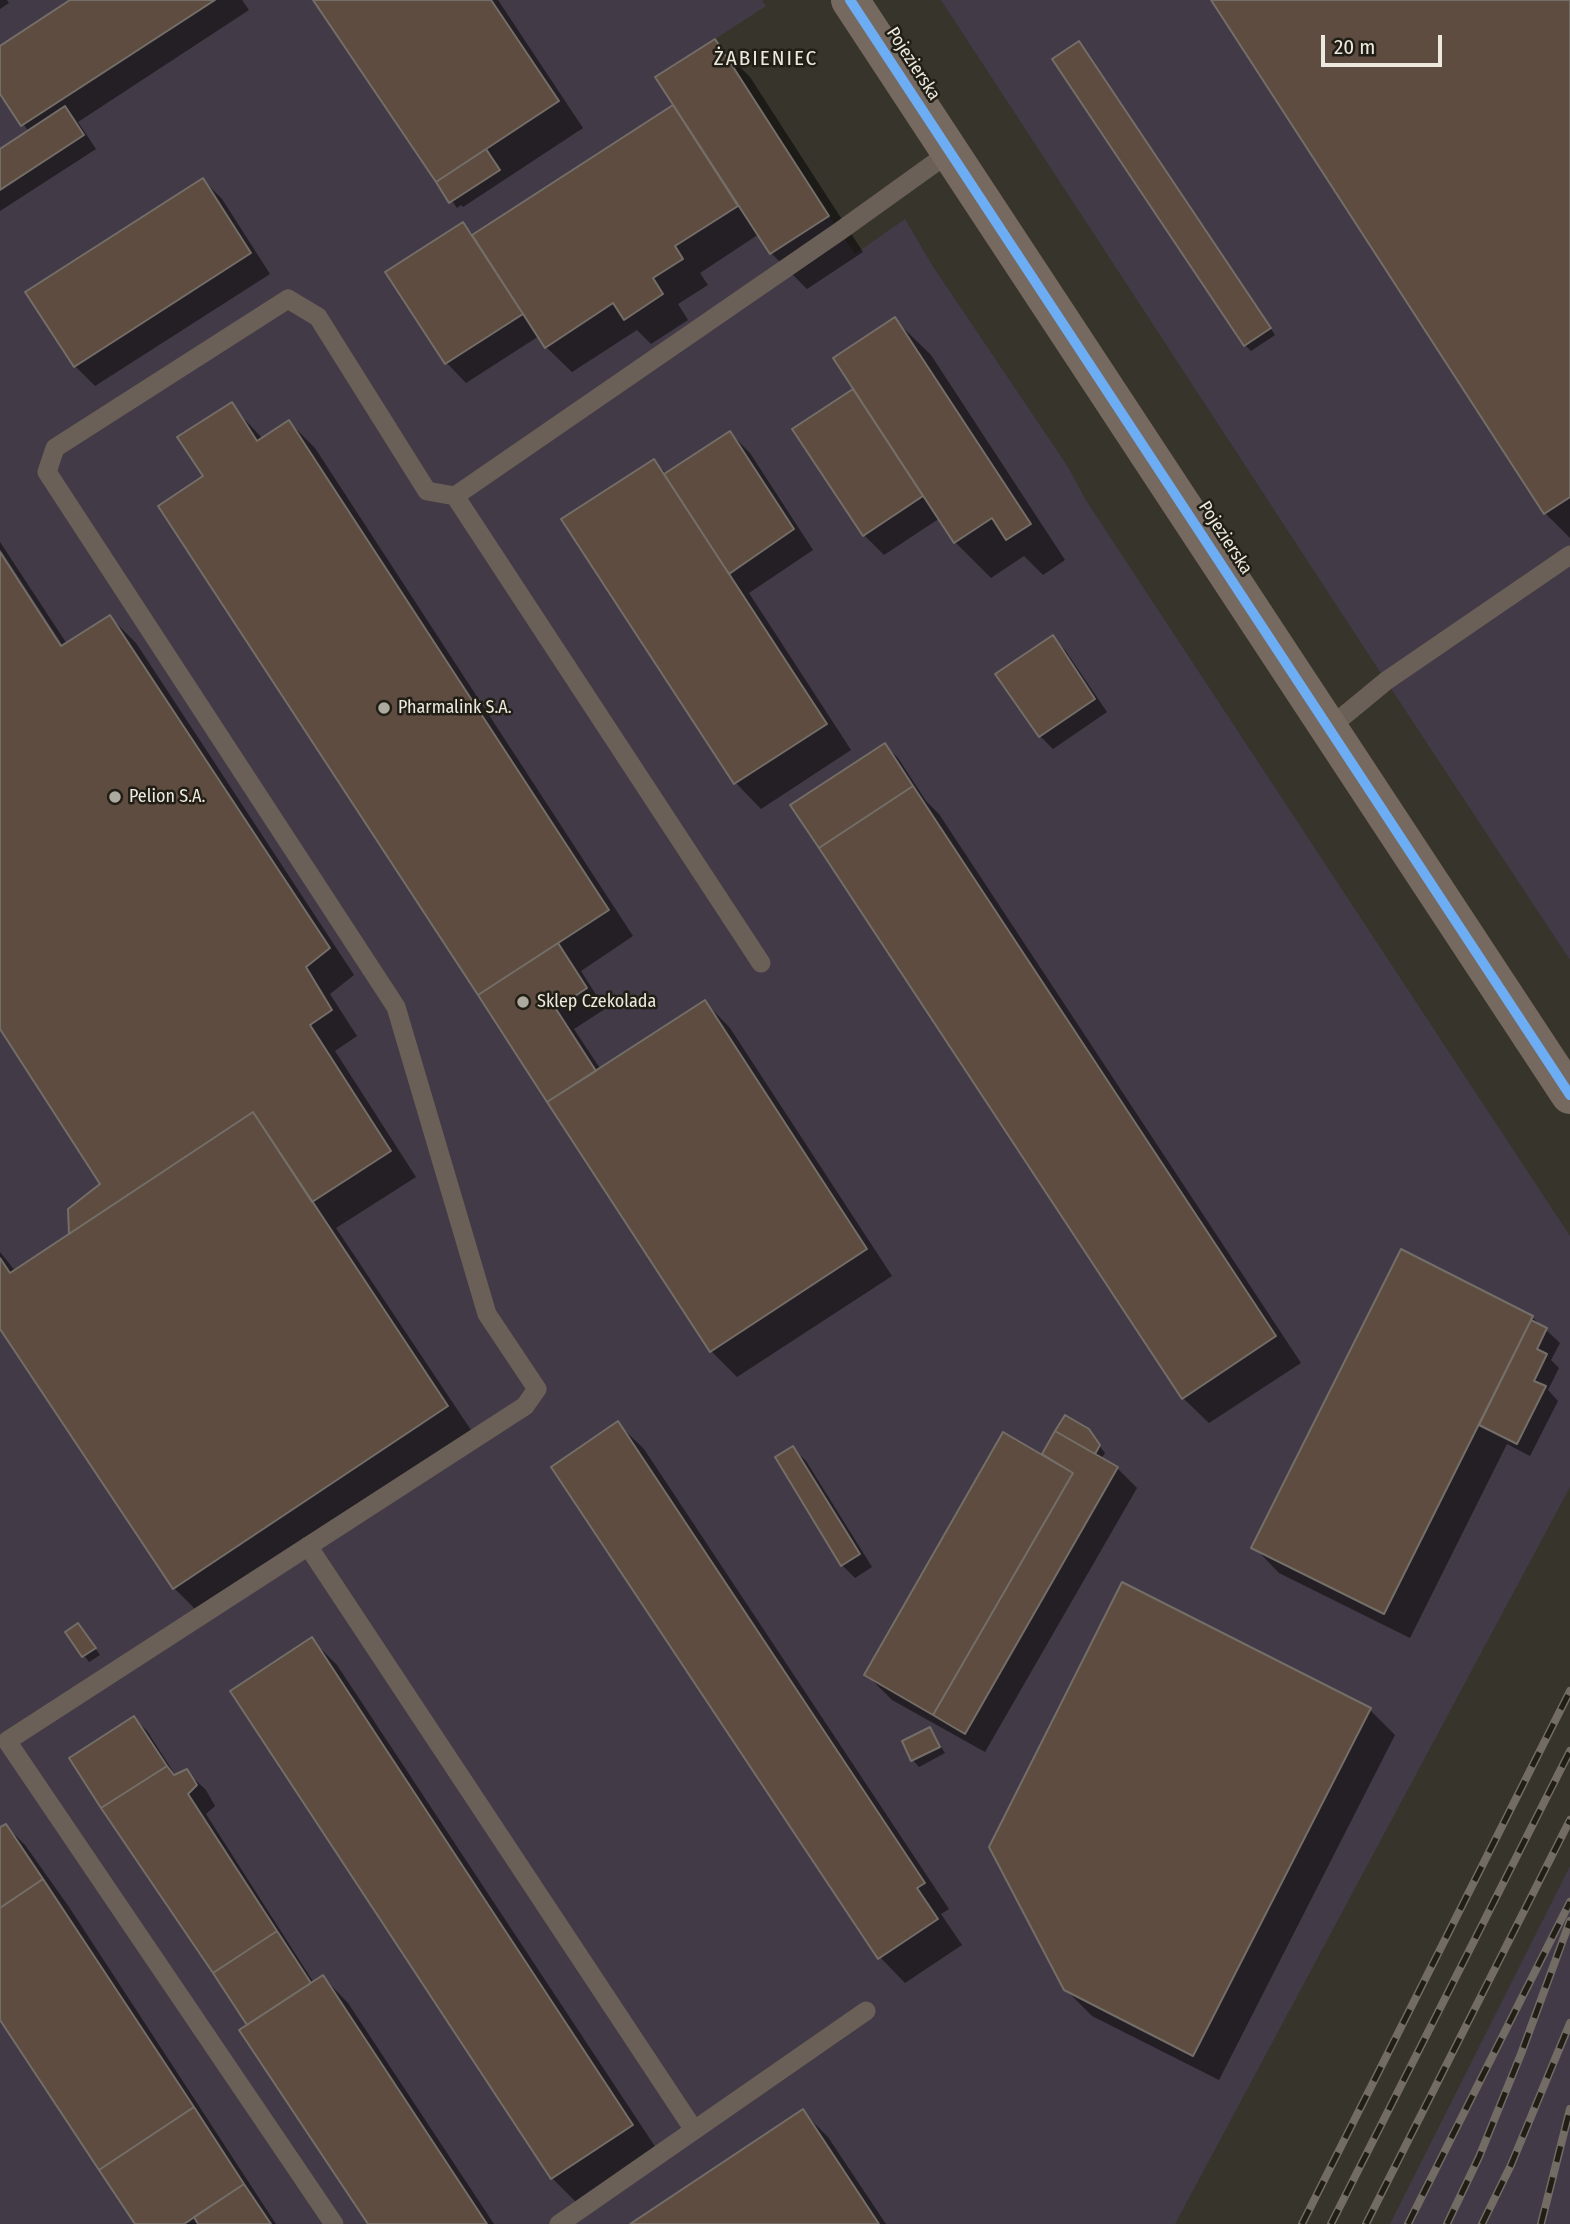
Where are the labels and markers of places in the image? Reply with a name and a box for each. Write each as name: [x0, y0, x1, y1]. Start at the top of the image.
place label: Pharmalink S.A.: [398, 697, 512, 719]
marker: Pharmalink S.A.: [376, 700, 392, 716]
place label: Pelion S.A.: [129, 786, 205, 808]
marker: Pelion S.A.: [107, 789, 123, 805]
place label: Sklep Czekolada: [537, 991, 656, 1013]
marker: Sklep Czekolada: [515, 994, 531, 1010]

